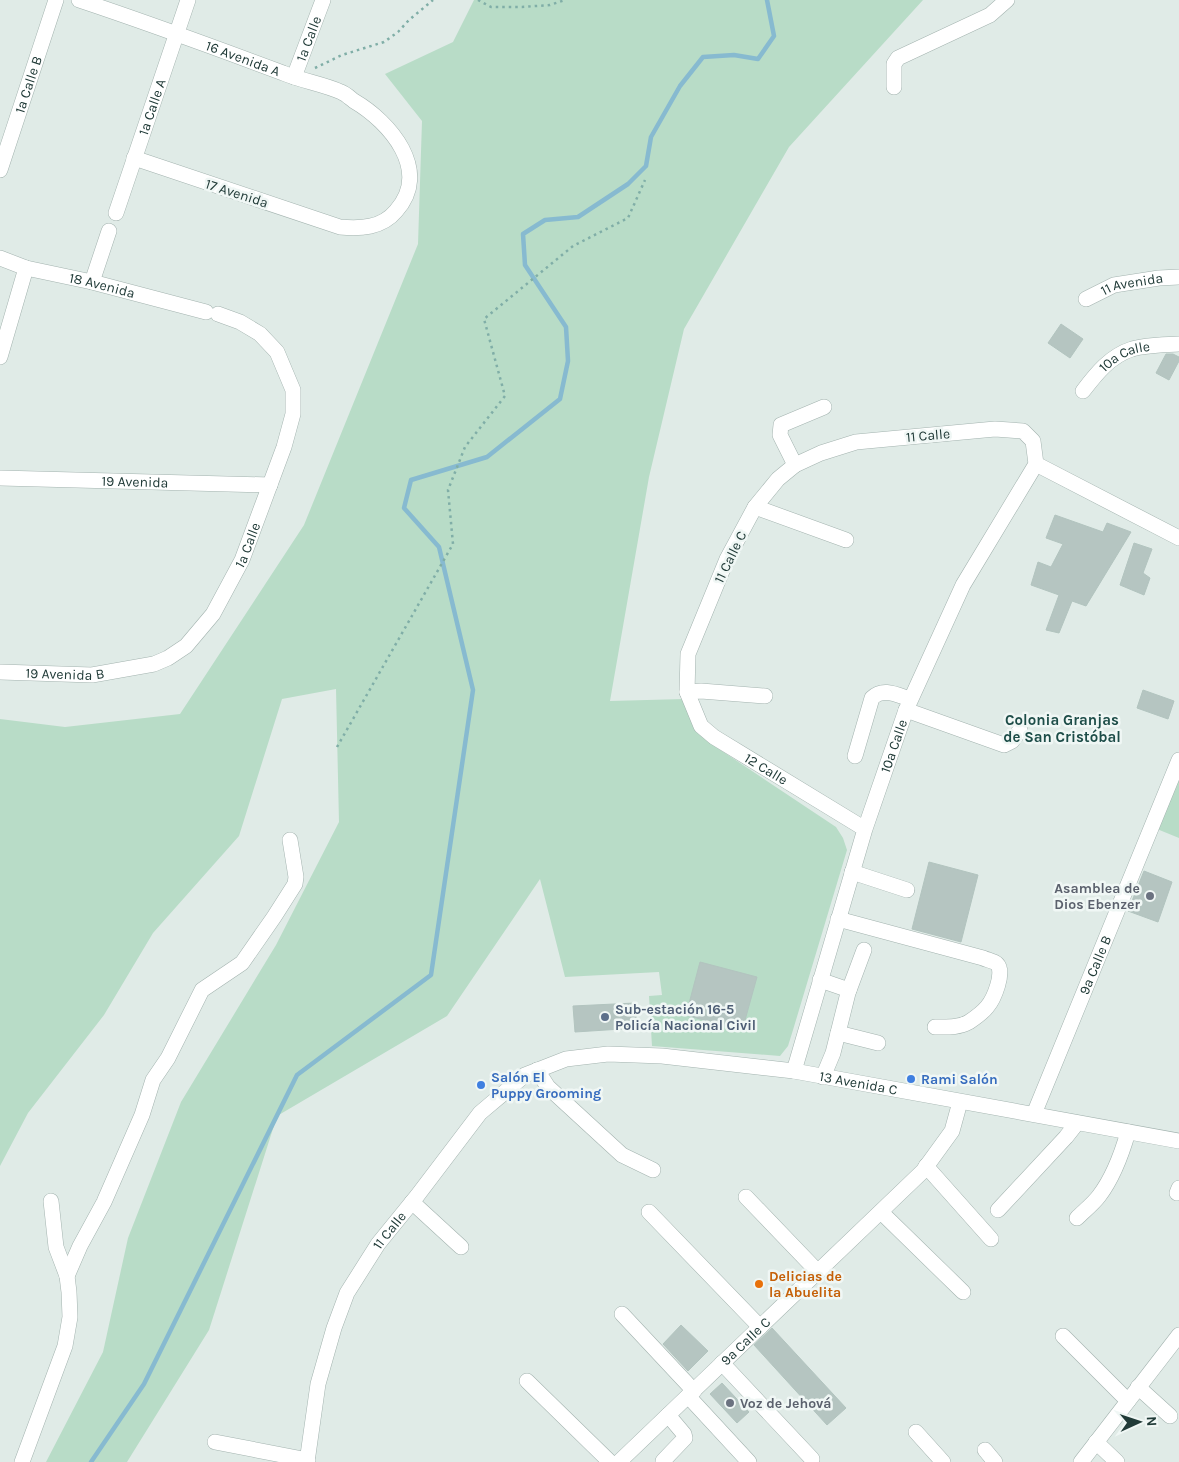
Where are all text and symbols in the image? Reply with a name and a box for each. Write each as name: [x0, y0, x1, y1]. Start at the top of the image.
street label: 1a Calle: [293, 14, 325, 64]
street label: 16 Avenida A: [203, 37, 282, 80]
street label: 1a Calle B: [11, 54, 46, 115]
street label: 1a Calle A: [135, 77, 170, 137]
street label: 17 Avenida: [203, 175, 270, 212]
street label: 18 Avenida: [68, 269, 137, 302]
street label: 11 Avenida: [1098, 270, 1164, 299]
street label: 10a Calle: [1095, 338, 1151, 376]
street label: 11 Calle: [905, 425, 951, 446]
street label: 19 Avenida: [101, 473, 169, 491]
street label: 1a Calle: [231, 520, 264, 571]
street label: 11 Calle C: [711, 528, 750, 586]
street label: 19 Avenida B: [25, 665, 106, 684]
district label: Colonia Granjas de San Cristóbal: [1003, 711, 1121, 746]
street label: 10a Calle: [877, 717, 911, 775]
street label: 12 Calle: [741, 750, 791, 789]
place label: Asamblea de Dios Ebenzer: [1054, 880, 1140, 913]
marker: Asamblea de Dios Ebenzer: [1144, 890, 1156, 902]
street label: 9a Calle B: [1076, 933, 1115, 997]
place label: Sub-estación 16-5 Policía Nacional Civil: [615, 1001, 756, 1034]
marker: Sub-estación 16-5 Policía Nacional Civil: [599, 1011, 611, 1023]
street label: 13 Avenida C: [818, 1068, 899, 1099]
place label: Salón El Puppy Grooming: [491, 1069, 601, 1102]
place label: Rami Salón: [921, 1071, 998, 1088]
marker: Rami Salón: [905, 1073, 917, 1085]
marker: Salón El Puppy Grooming: [475, 1079, 487, 1091]
street label: 11 Calle: [369, 1208, 410, 1252]
place label: Delicias de la Abuelita: [769, 1268, 842, 1301]
marker: Delicias de la Abuelita: [753, 1278, 765, 1290]
street label: 9a Calle C: [717, 1314, 774, 1369]
place label: Voz de Jehová: [740, 1395, 832, 1412]
marker: Voz de Jehová: [724, 1397, 736, 1409]
north arrow: [1114, 1397, 1164, 1447]
text: N: [1143, 1416, 1160, 1427]

